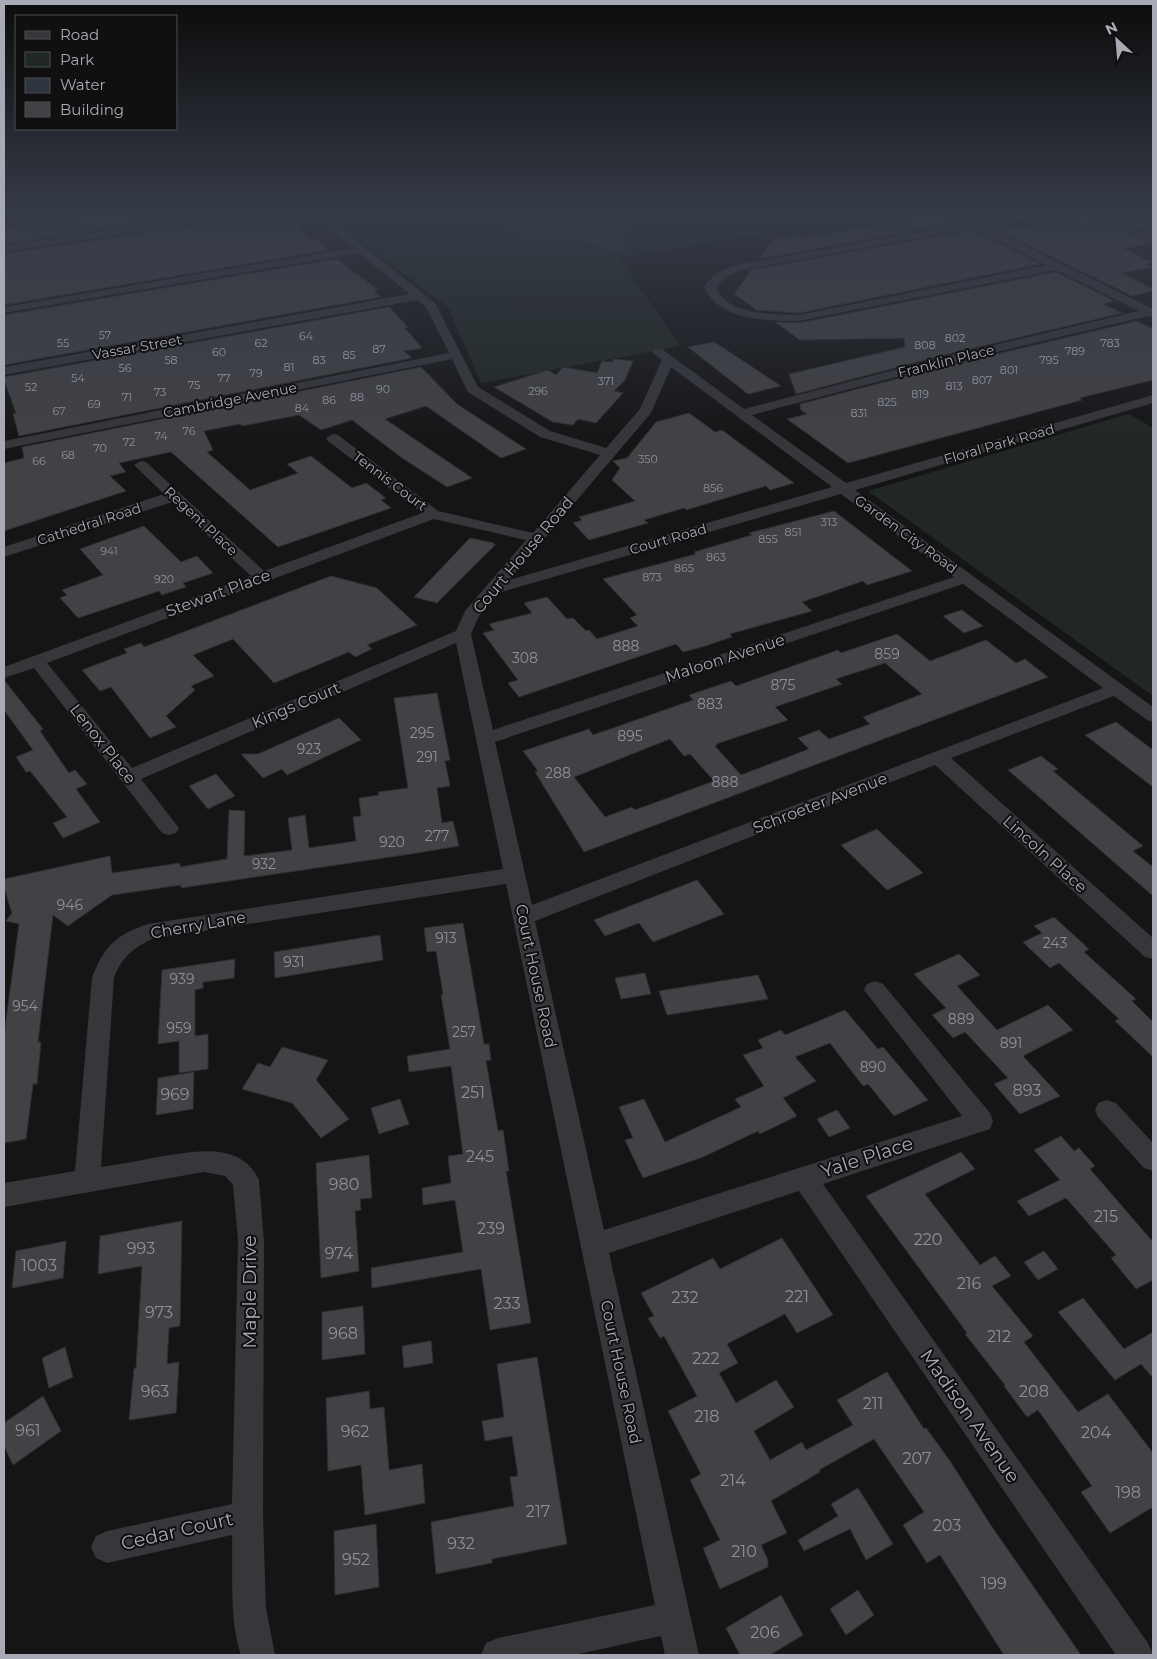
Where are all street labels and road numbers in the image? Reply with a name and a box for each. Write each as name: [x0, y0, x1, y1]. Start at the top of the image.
street label: Vassar Street: [91, 330, 184, 364]
street label: Franklin Place: [896, 340, 996, 382]
street label: Cambridge Avenue: [162, 378, 298, 422]
street label: Floral Park Road: [942, 420, 1056, 468]
street label: Tennis Court: [349, 447, 431, 515]
street label: Regent Place: [161, 482, 241, 560]
street label: Garden City Road: [851, 491, 961, 577]
street label: Court House Road: [469, 493, 577, 617]
street label: Cathedral Road: [35, 499, 143, 549]
street label: Court Road: [627, 519, 709, 559]
street label: Stewart Place: [163, 565, 273, 621]
street label: Maloon Avenue: [663, 630, 787, 686]
street label: Kings Court: [249, 678, 344, 732]
street label: Lenox Place: [66, 700, 140, 788]
street label: Schroeter Avenue: [750, 769, 890, 837]
street label: Lincoln Place: [999, 811, 1091, 897]
street label: Court House Road: [511, 902, 561, 1050]
street label: Cherry Lane: [149, 907, 247, 943]
street label: Yale Place: [818, 1131, 916, 1183]
street label: Maple Drive: [238, 1235, 261, 1349]
street label: Court House Road: [596, 1298, 646, 1446]
street label: Madison Avenue: [915, 1345, 1025, 1487]
street label: Cedar Court: [119, 1507, 236, 1555]

